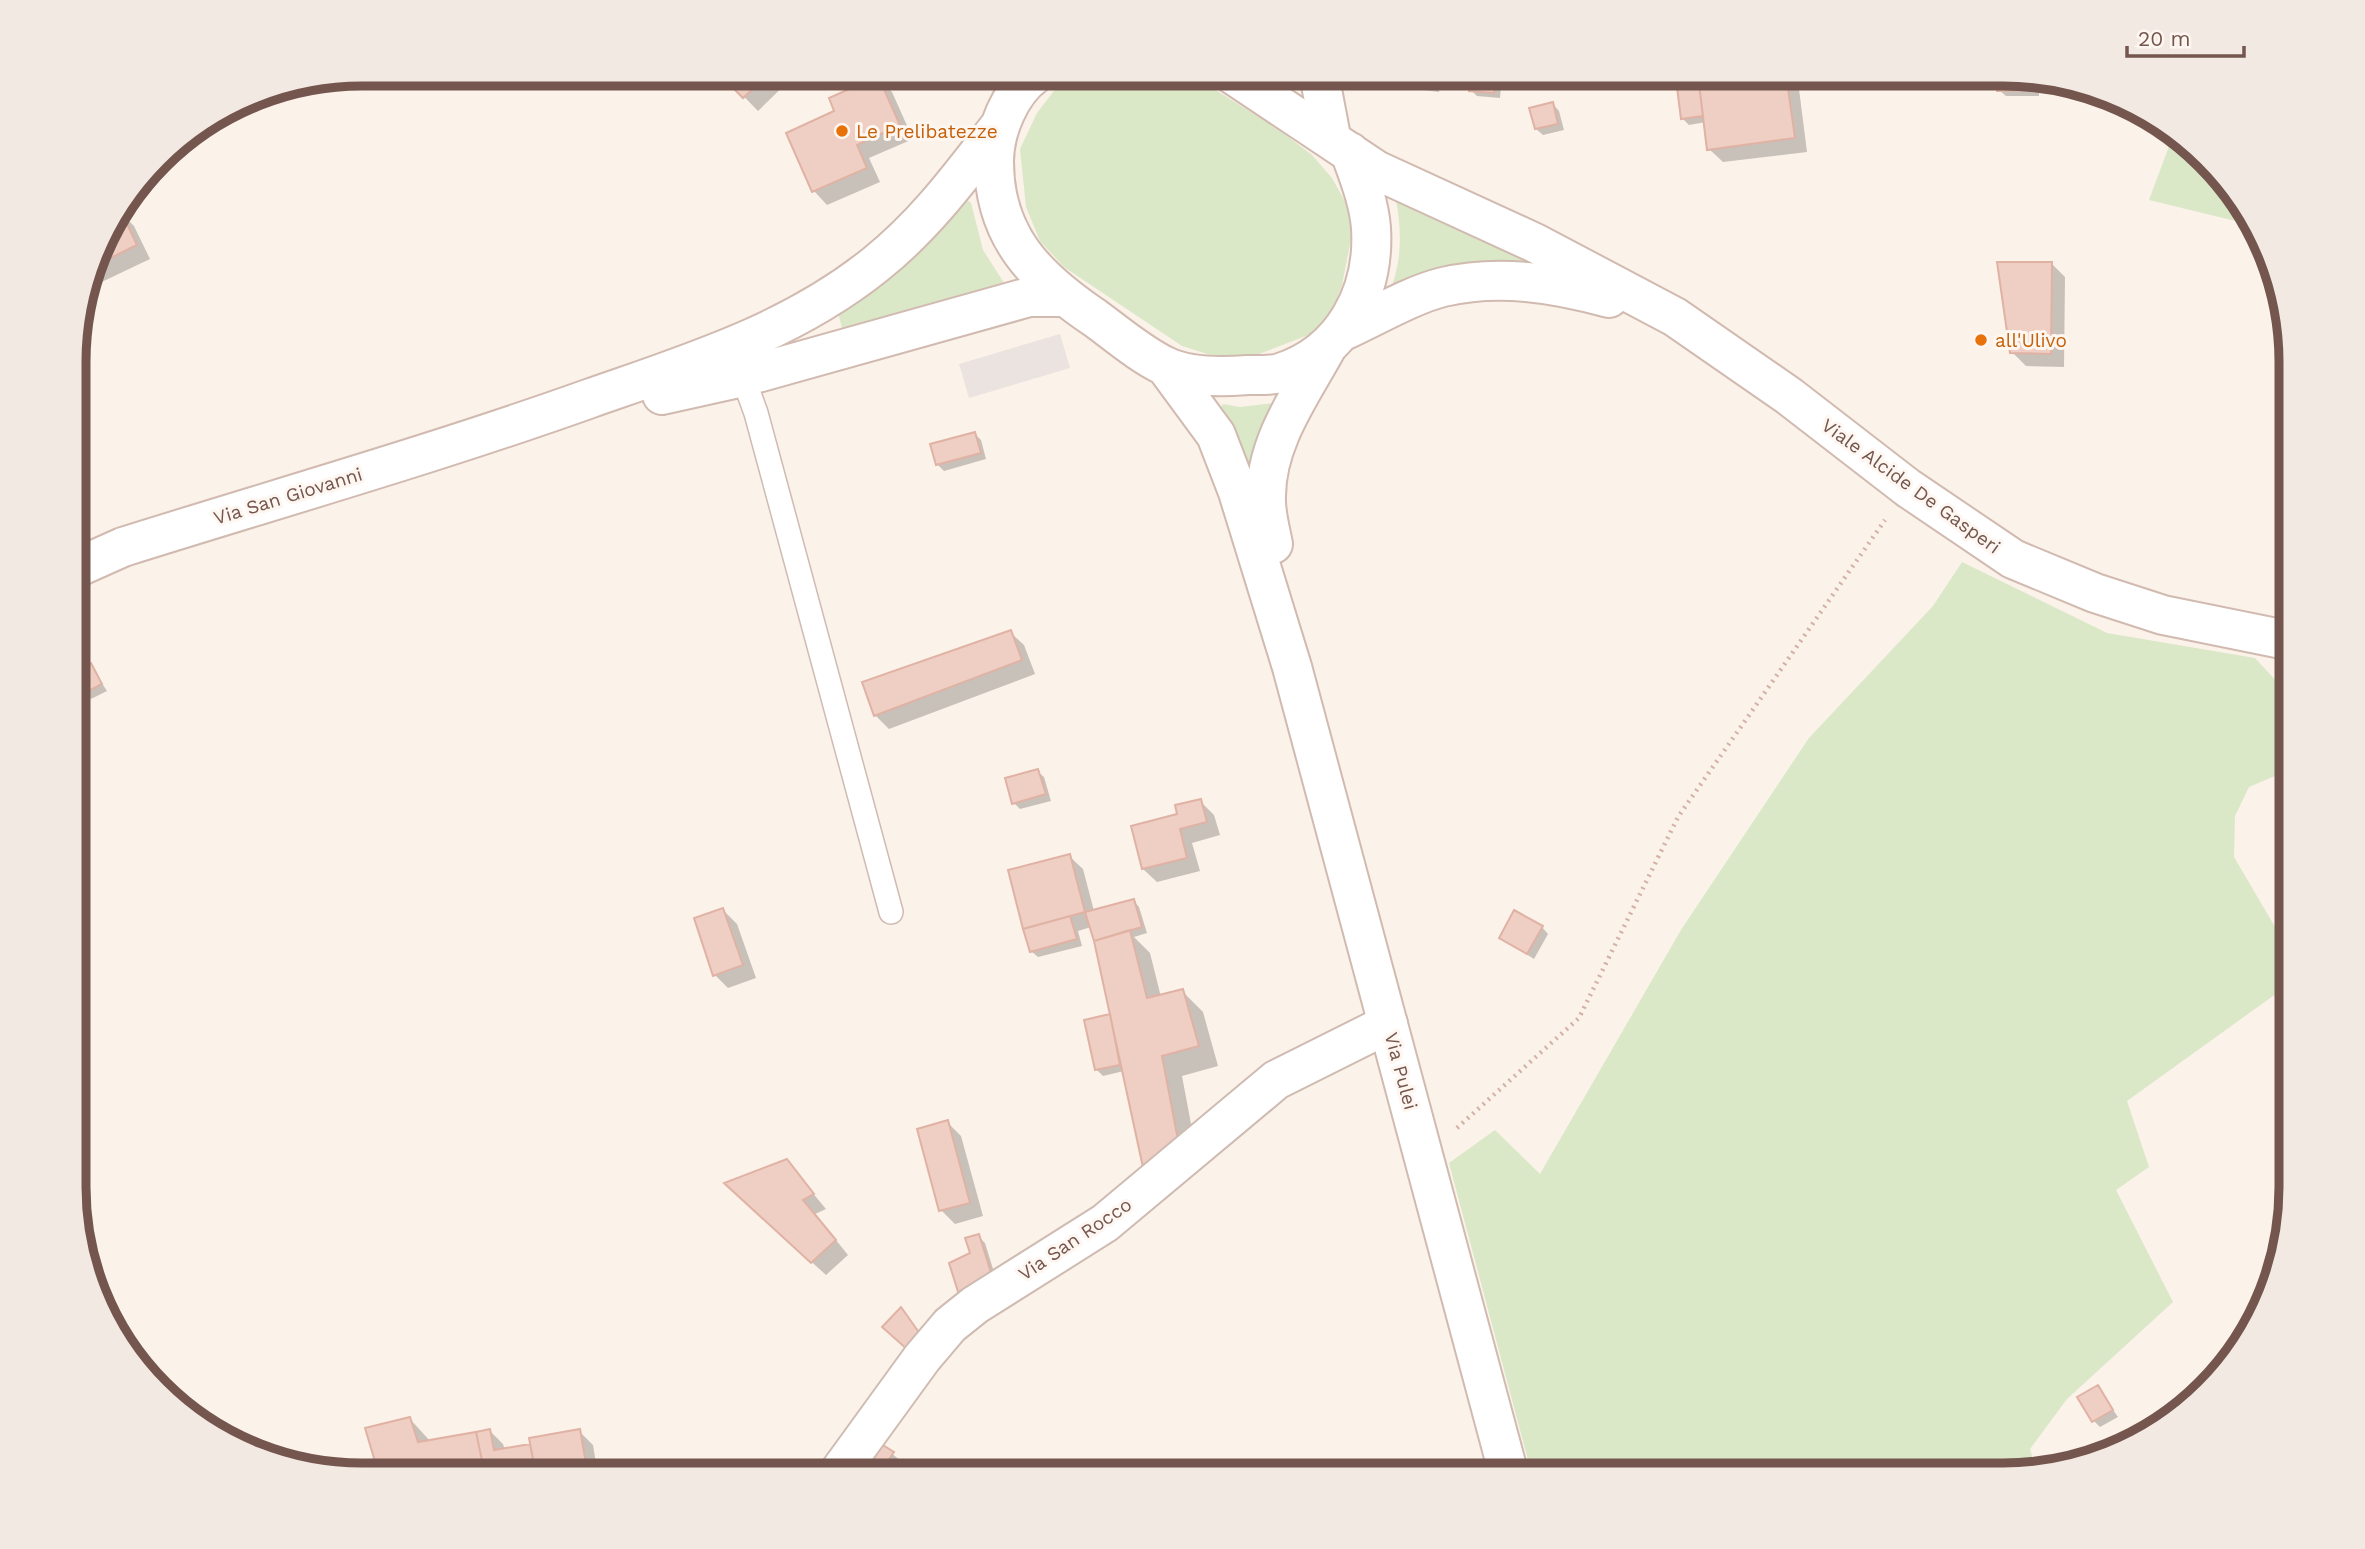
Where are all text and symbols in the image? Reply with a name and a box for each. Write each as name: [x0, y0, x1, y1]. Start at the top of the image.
scale bar: [2127, 14, 2244, 58]
text: 20 m: [2138, 26, 2190, 51]
place label: Le Prelibatezze: [856, 120, 998, 143]
marker: Le Prelibatezze: [834, 123, 850, 139]
place label: all'Ulivo: [1995, 329, 2067, 352]
marker: all'Ulivo: [1973, 332, 1989, 348]
street label: Viale Alcide De Gasperi: [1817, 413, 2005, 559]
street label: Via San Giovanni: [211, 462, 365, 530]
street label: Via Pulei: [1380, 1030, 1422, 1112]
street label: Via San Rocco: [1014, 1193, 1136, 1285]

